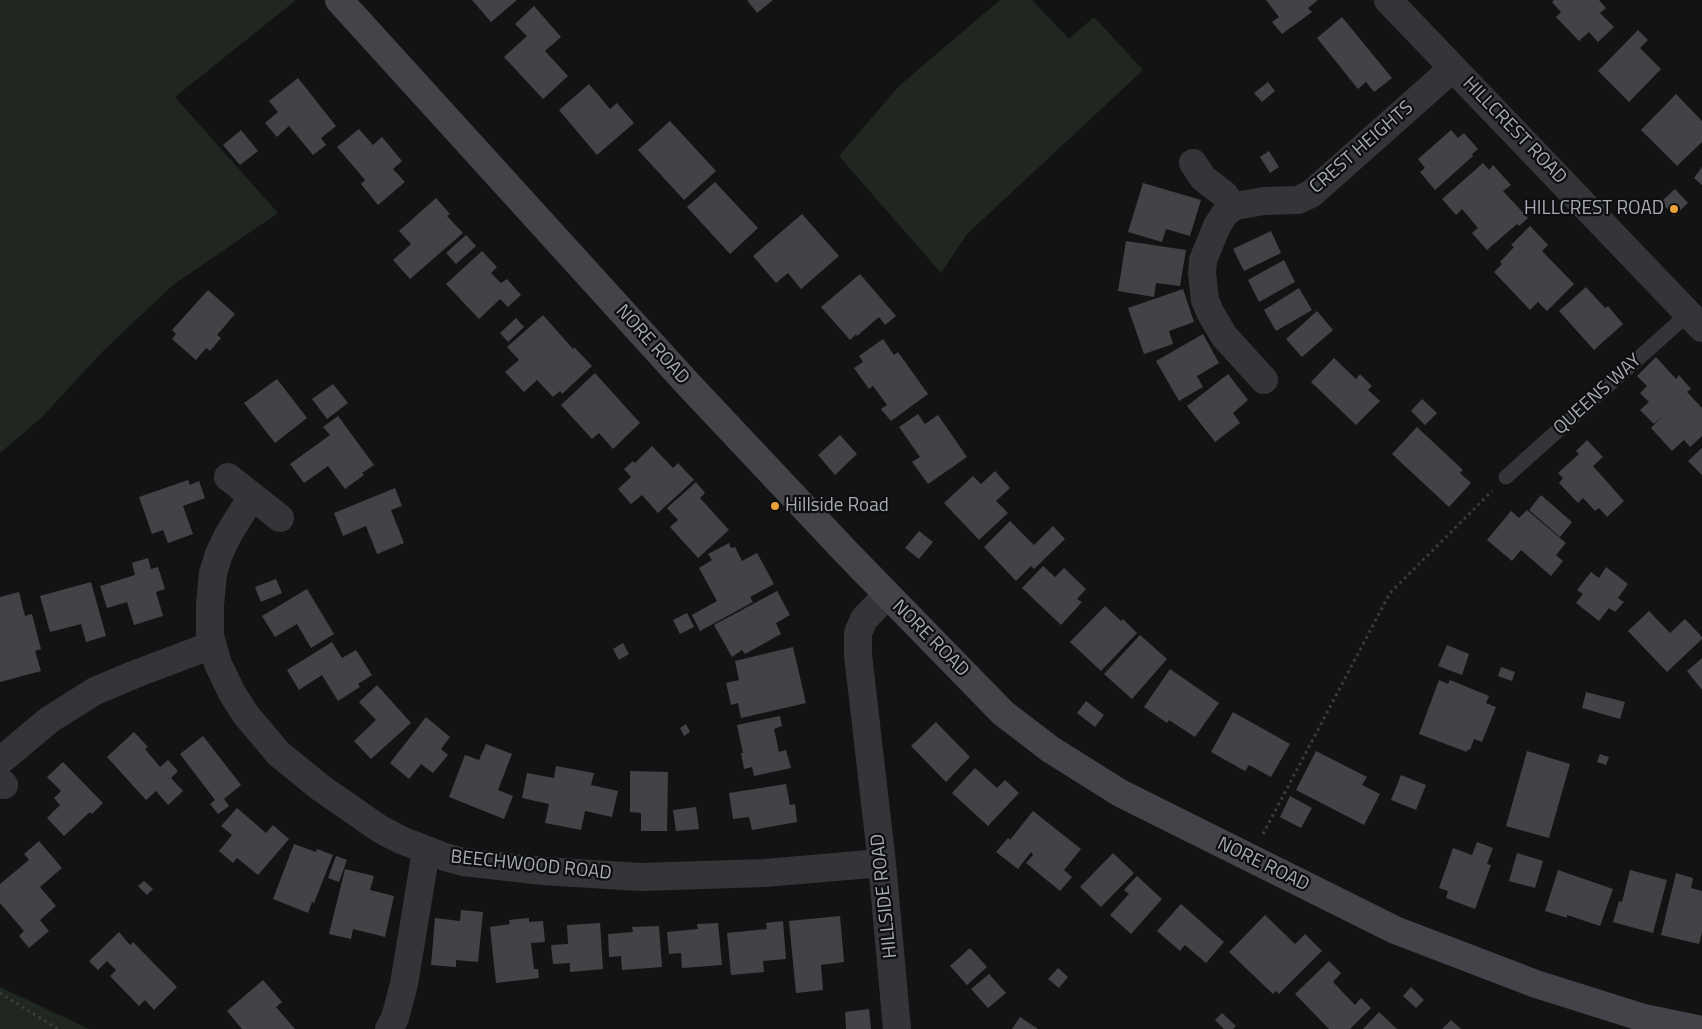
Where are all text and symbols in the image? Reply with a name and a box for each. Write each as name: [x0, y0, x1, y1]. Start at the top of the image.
street label: HILLCREST ROAD: [1457, 73, 1571, 189]
street label: CREST HEIGHTS: [1306, 97, 1418, 199]
place label: HILLCREST ROAD: [1524, 198, 1664, 220]
marker: HILLCREST ROAD: [1668, 203, 1680, 215]
street label: NORE ROAD: [610, 300, 694, 390]
street label: QUEENS WAY: [1549, 350, 1647, 440]
place label: Hillside Road: [785, 495, 889, 517]
marker: Hillside Road: [769, 500, 781, 512]
street label: NORE ROAD: [887, 596, 973, 682]
street label: HILLSIDE ROAD: [867, 833, 903, 959]
street label: NORE ROAD: [1213, 833, 1313, 897]
street label: BEECHWOOD ROAD: [449, 846, 613, 886]

